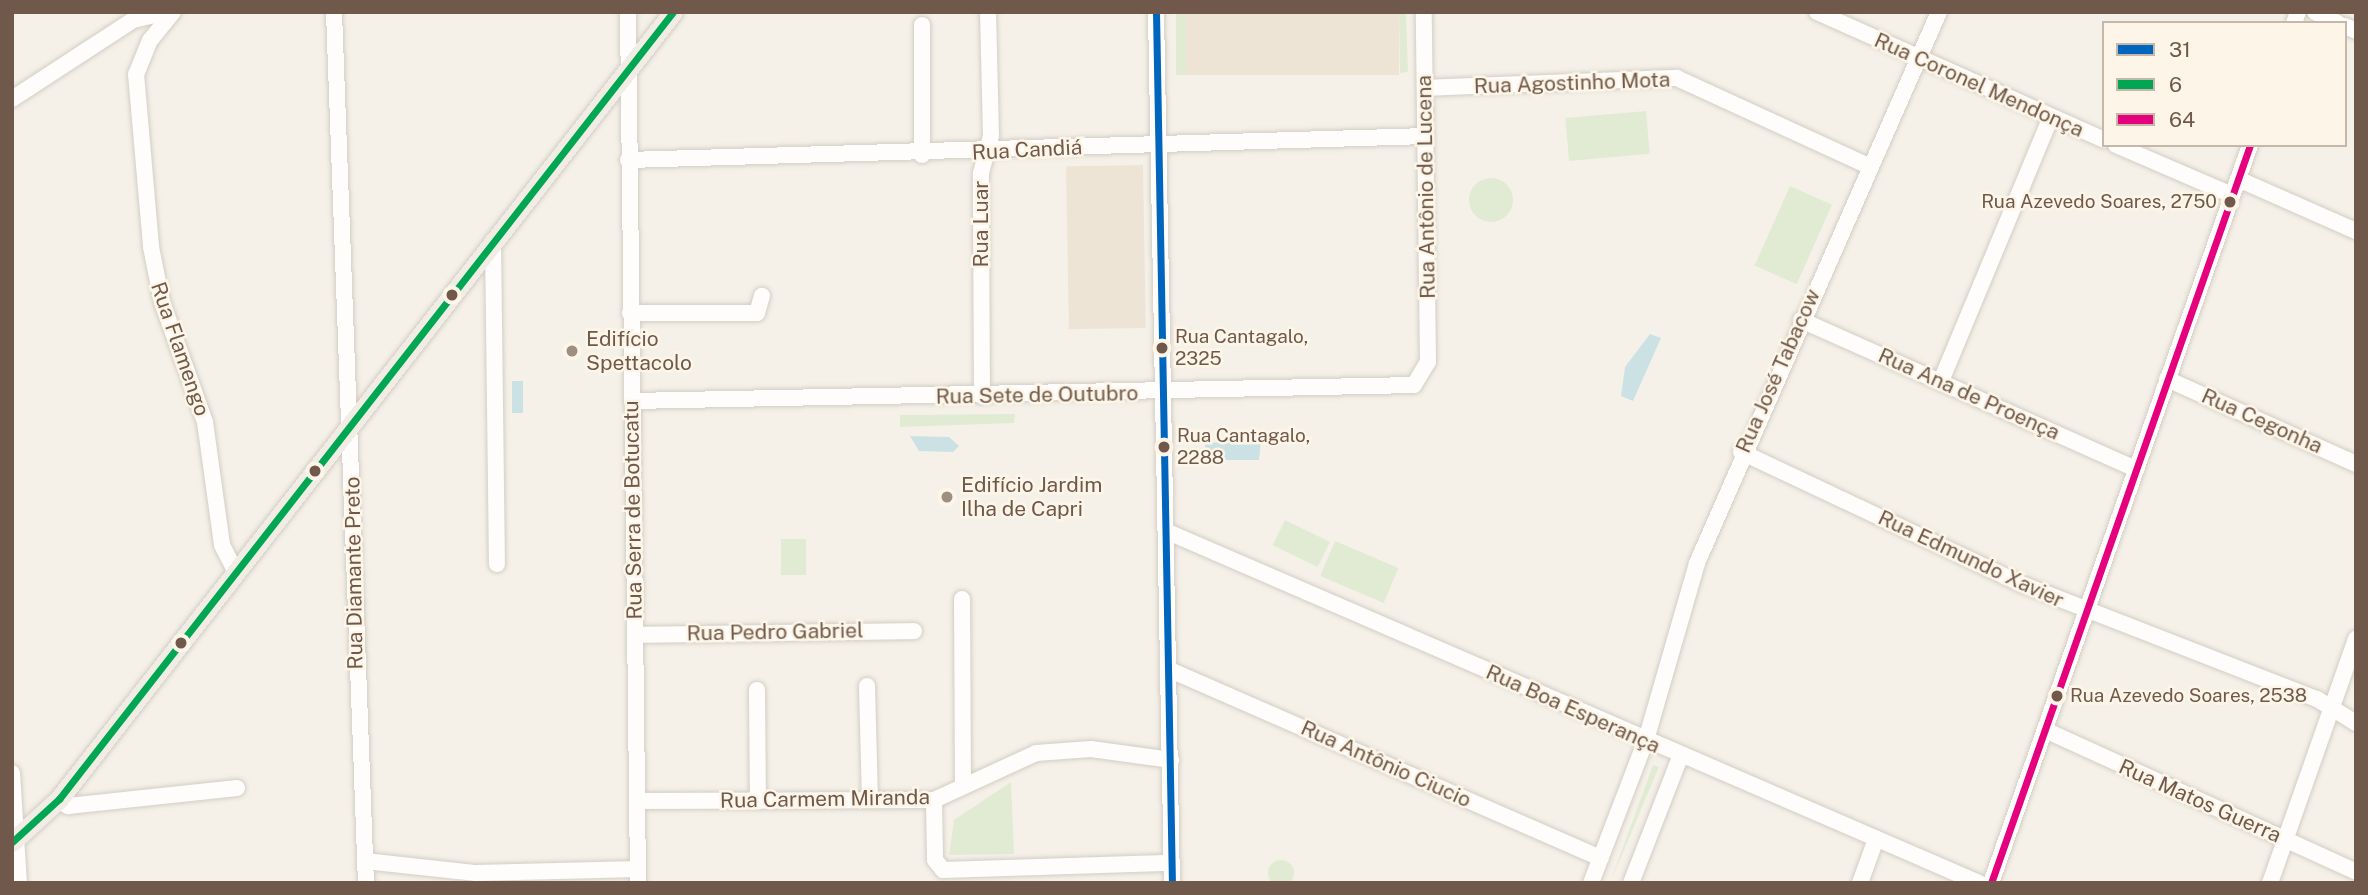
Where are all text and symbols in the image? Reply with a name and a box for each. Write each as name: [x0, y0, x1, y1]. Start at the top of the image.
legend: [2102, 21, 2347, 147]
street label: Rua Coronel Mendonça: [1870, 27, 2088, 143]
text: 31: [2169, 37, 2191, 62]
street label: Rua Agostinho Mota: [1473, 67, 1671, 99]
text: 6: [2169, 72, 2182, 97]
street label: Rua Antônio de Lucena: [1411, 75, 1441, 299]
text: 64: [2169, 107, 2195, 132]
street label: Rua Candiá: [971, 135, 1083, 165]
street label: Rua Luar: [968, 180, 994, 268]
place label: Rua Azevedo Soares, 2750: [1981, 191, 2217, 213]
marker: Rua Azevedo Soares, 2750: [2223, 195, 2237, 209]
street label: Rua Flamengo: [145, 279, 215, 419]
street label: Rua José Tabacow: [1731, 285, 1825, 457]
unlabelled marker: [445, 288, 459, 302]
place label: Edifício Spettacolo: [586, 326, 692, 376]
place label: Rua Cantagalo, 2325: [1175, 326, 1308, 370]
marker: Rua Cantagalo, 2325: [1155, 341, 1169, 355]
marker: Edifício Spettacolo: [564, 343, 580, 359]
street label: Rua Ana de Proença: [1874, 343, 2064, 445]
street label: Rua Sete de Outubro: [935, 381, 1139, 409]
street label: Rua Cegonha: [2198, 383, 2326, 459]
street label: Rua Serra de Botucatu: [618, 400, 648, 620]
place label: Rua Cantagalo, 2288: [1177, 425, 1310, 469]
marker: Rua Cantagalo, 2288: [1157, 440, 1171, 454]
unlabelled marker: [308, 464, 322, 478]
place label: Edifício Jardim Ilha de Capri: [961, 472, 1103, 522]
street label: Rua Diamante Preto: [340, 476, 368, 670]
marker: Edifício Jardim Ilha de Capri: [939, 489, 955, 505]
street label: Rua Edmundo Xavier: [1874, 505, 2068, 613]
street label: Rua Pedro Gabriel: [686, 618, 864, 646]
unlabelled marker: [174, 636, 188, 650]
street label: Rua Boa Esperança: [1482, 659, 1664, 759]
place label: Rua Azevedo Soares, 2538: [2070, 685, 2307, 707]
marker: Rua Azevedo Soares, 2538: [2050, 689, 2064, 703]
street label: Rua Antônio Ciucio: [1297, 715, 1475, 813]
street label: Rua Matos Guerra: [2115, 754, 2285, 848]
street label: Rua Carmem Miranda: [720, 785, 930, 813]

